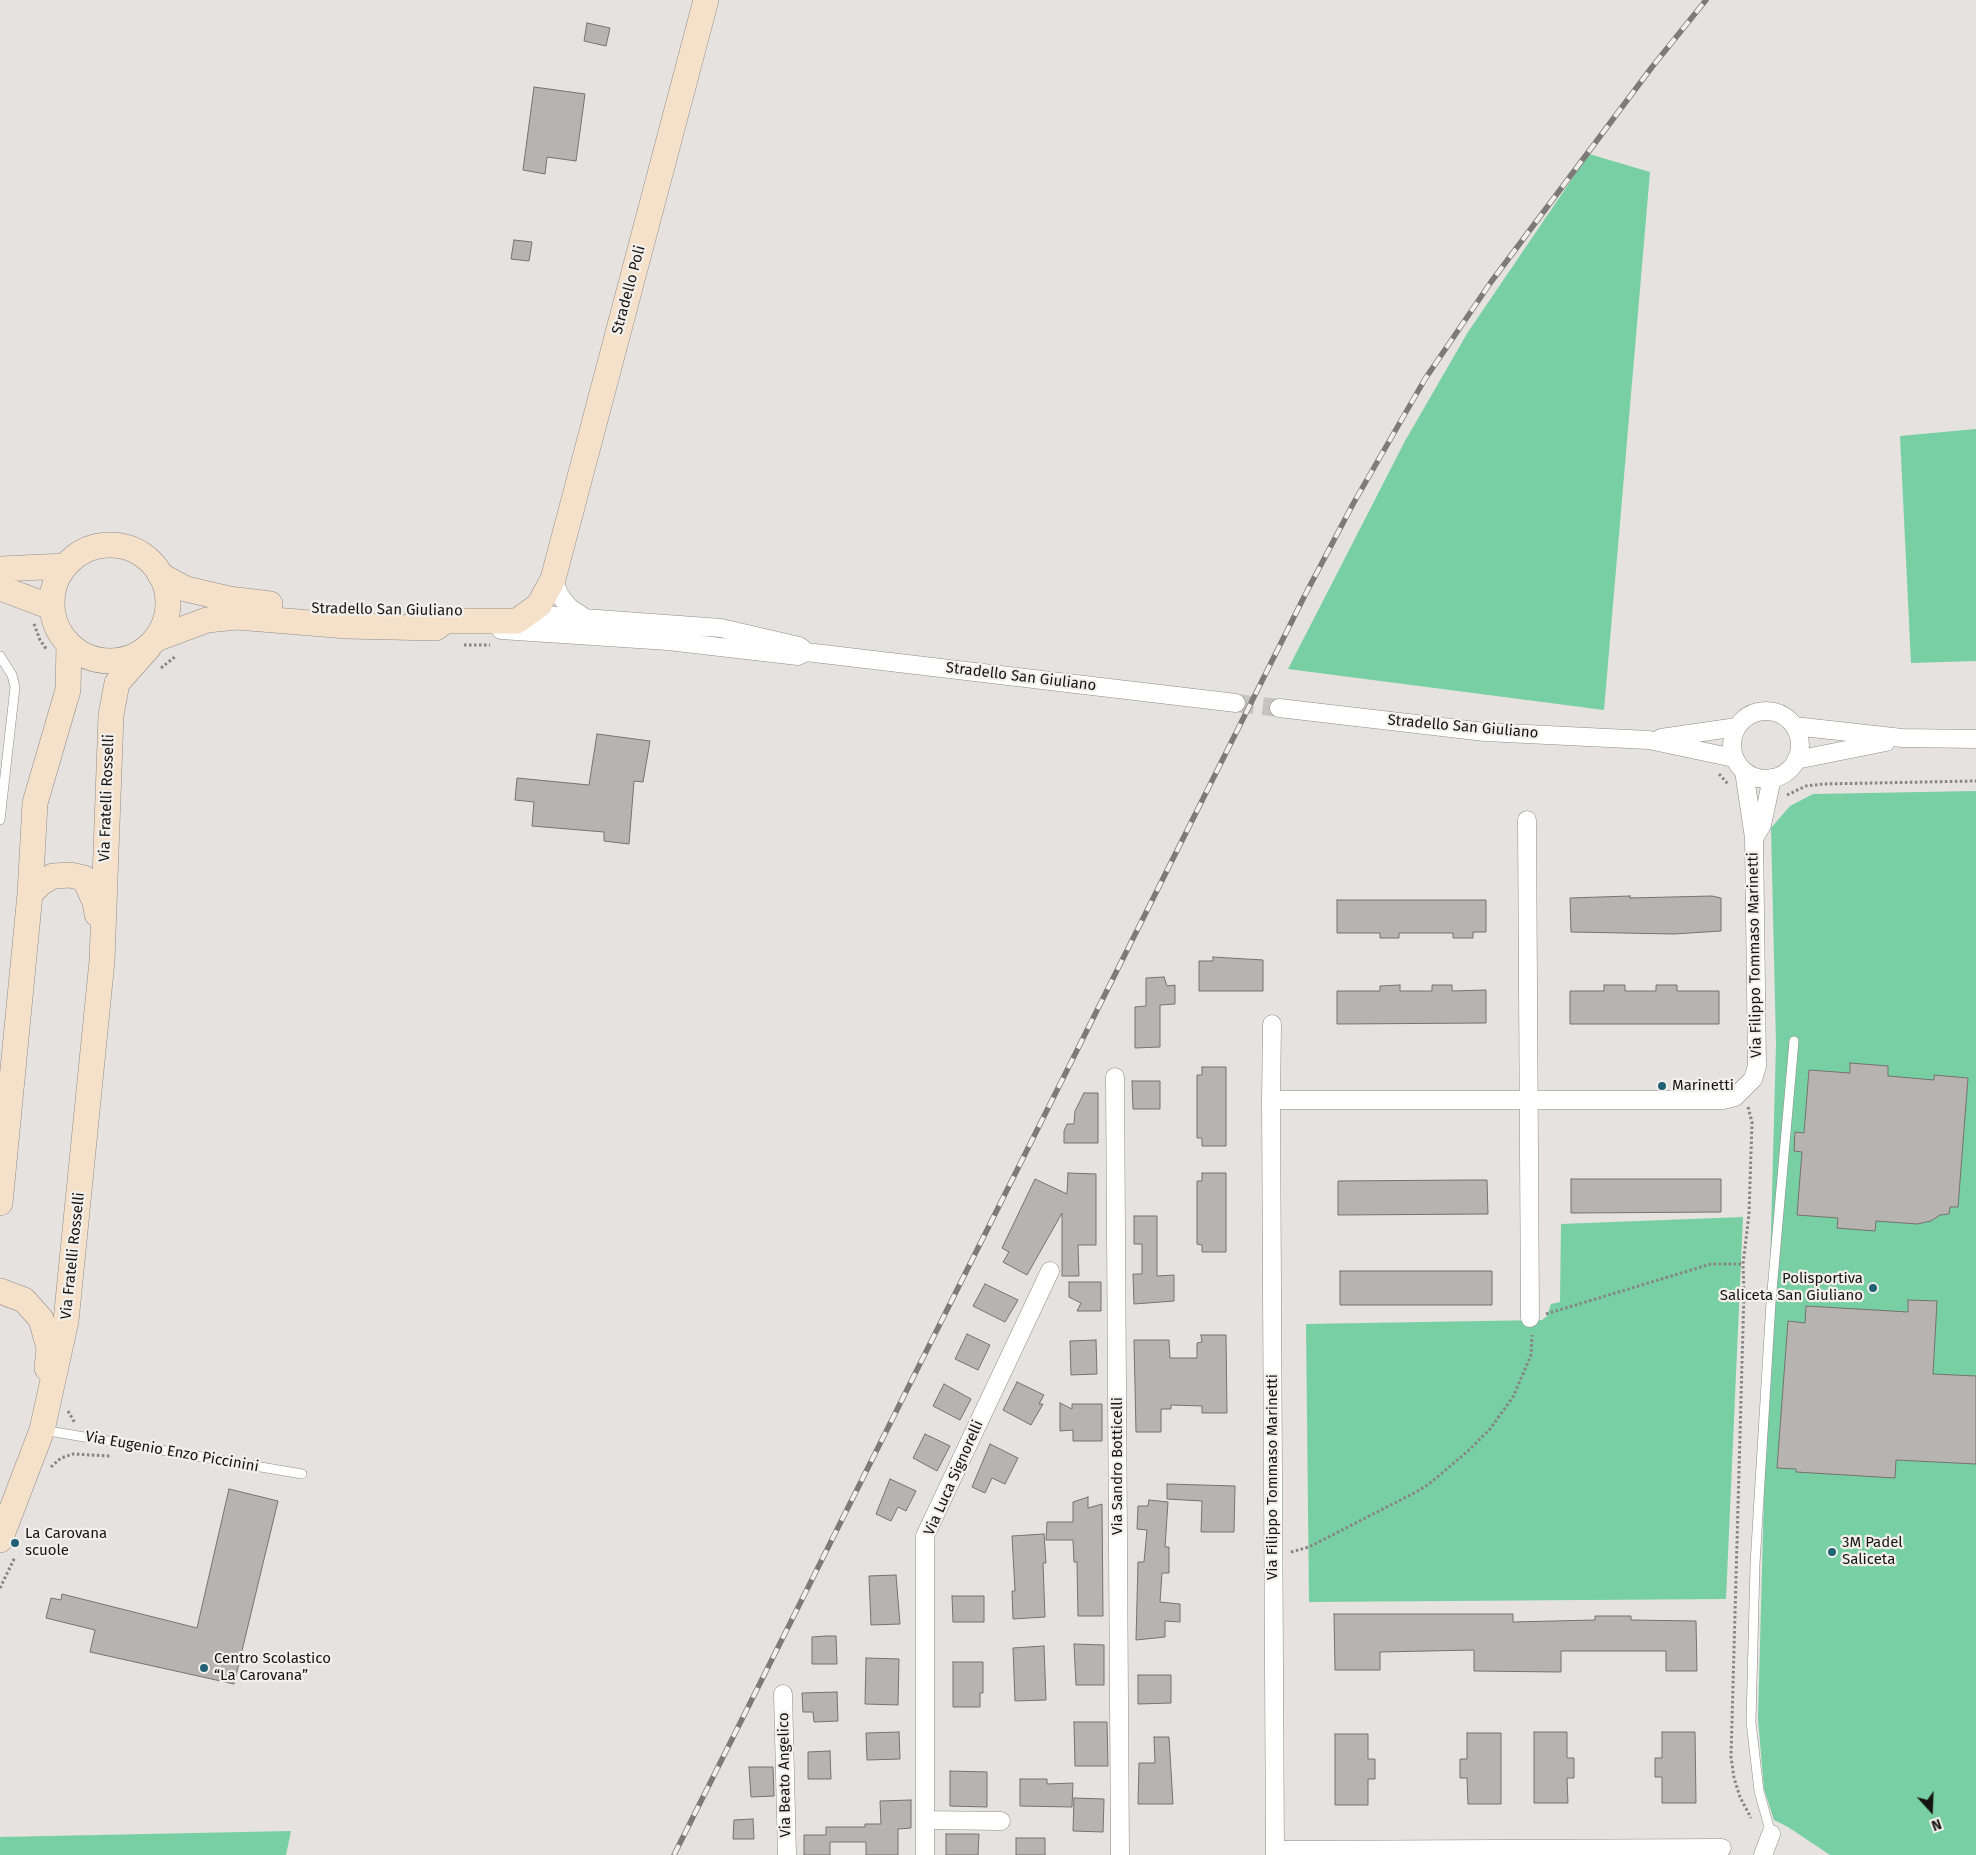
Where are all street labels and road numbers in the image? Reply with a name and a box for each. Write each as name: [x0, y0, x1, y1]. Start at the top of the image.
street label: Stradello Poli: [608, 244, 650, 336]
street label: Stradello San Giuliano: [311, 600, 463, 620]
street label: Stradello San Giuliano: [945, 659, 1097, 695]
street label: Stradello San Giuliano: [1387, 711, 1539, 743]
street label: Via Fratelli Rosselli: [96, 734, 118, 862]
street label: Via Filippo Tommaso Marinetti: [1744, 852, 1766, 1058]
street label: Via Fratelli Rosselli: [57, 1191, 89, 1321]
street label: Via Filippo Tommaso Marinetti: [1264, 1374, 1282, 1580]
street label: Via Sandro Botticelli: [1109, 1397, 1127, 1535]
street label: Via Luca Signorelli: [921, 1418, 987, 1538]
street label: Via Eugenio Enzo Piccinini: [84, 1428, 260, 1476]
street label: Via Beato Angelico: [775, 1712, 795, 1838]

